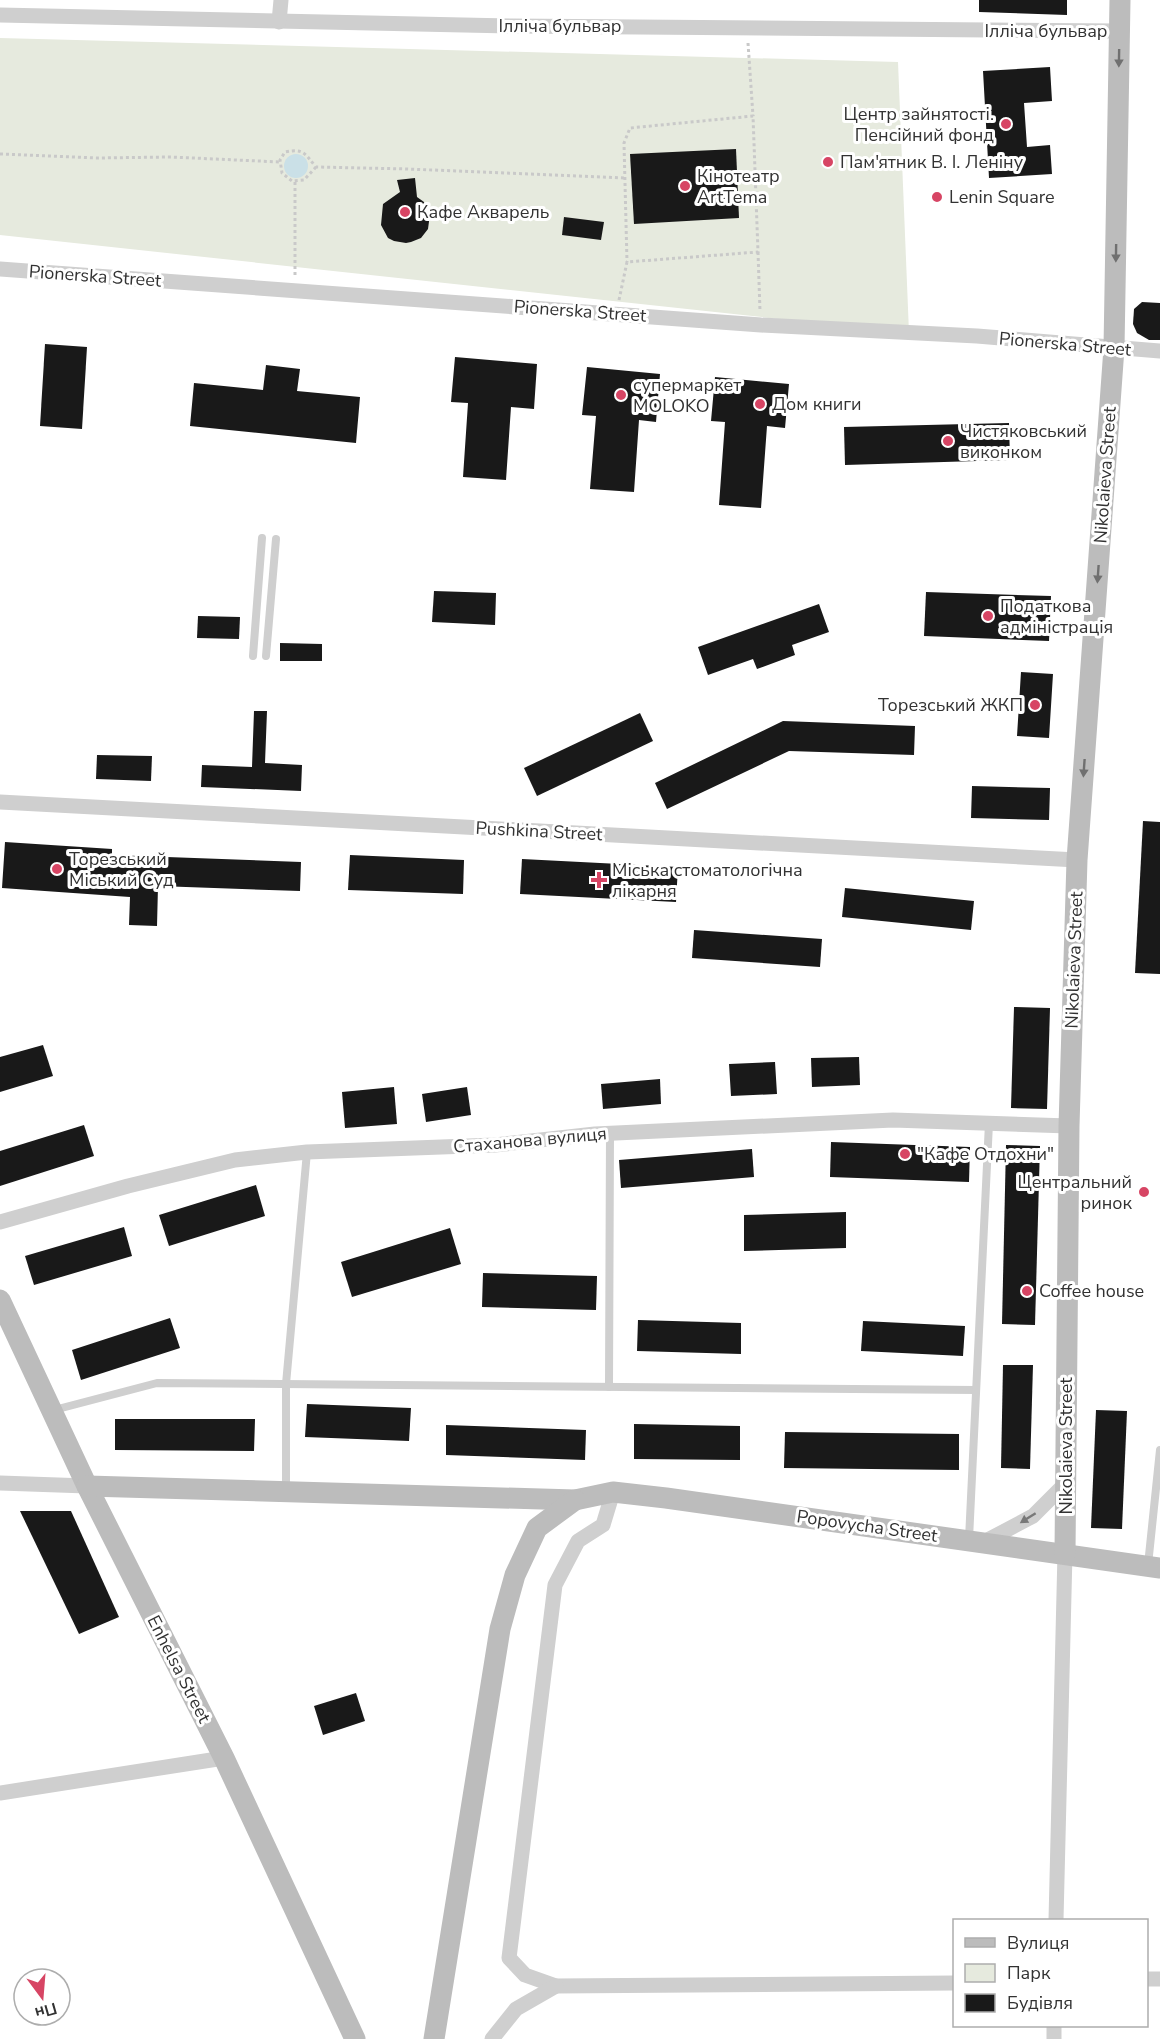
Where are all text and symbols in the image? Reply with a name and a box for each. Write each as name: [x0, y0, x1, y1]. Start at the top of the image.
street label: Ілліча бульвар: [498, 14, 622, 38]
street label: Ілліча бульвар: [984, 19, 1108, 43]
one-way arrow: [1114, 49, 1124, 68]
place label: Центр зайнятості. Пенсійний фонд: [844, 102, 994, 147]
marker: Центр зайнятості. Пенсійний фонд: [999, 117, 1013, 131]
place label: Пам'ятник В. І. Леніну: [840, 150, 1024, 174]
marker: Пам'ятник В. І. Леніну: [821, 155, 835, 169]
place label: Кінотеатр ArtTema: [697, 164, 780, 209]
marker: Кінотеатр ArtTema: [678, 179, 692, 193]
place label: Lenin Square: [949, 185, 1055, 209]
marker: Lenin Square: [930, 190, 944, 204]
place label: Кафе Акварель: [417, 200, 550, 224]
marker: Кафе Акварель: [398, 205, 412, 219]
one-way arrow: [1111, 244, 1120, 263]
street label: Pionerska Street: [28, 259, 163, 293]
street label: Pionerska Street: [513, 294, 648, 328]
street label: Pionerska Street: [998, 326, 1133, 362]
place label: супермаркет MOLOKO: [633, 373, 741, 418]
marker: супермаркет MOLOKO: [614, 388, 628, 402]
place label: Дом книги: [772, 392, 862, 416]
marker: Дом книги: [753, 397, 767, 411]
street label: Nikolaieva Street: [1088, 405, 1122, 544]
place label: Чистяковський виконком: [960, 419, 1087, 464]
marker: Чистяковський виконком: [941, 434, 955, 448]
one-way arrow: [1093, 564, 1102, 583]
place label: Податкова адміністрація: [1000, 594, 1113, 639]
marker: Податкова адміністрація: [981, 609, 995, 623]
place label: Торезський ЖКП: [878, 693, 1023, 717]
marker: Торезський ЖКП: [1028, 698, 1042, 712]
one-way arrow: [1079, 759, 1088, 778]
street label: Pushkina Street: [475, 816, 604, 846]
place label: Торезський Міський Суд: [69, 847, 174, 892]
place label: Міська стоматологічна лікарня: [612, 858, 803, 903]
marker: Торезський Міський Суд: [50, 862, 64, 876]
marker: Міська стоматологічна лікарня: [590, 871, 608, 889]
street label: Nikolaieva Street: [1060, 890, 1088, 1029]
street label: Стаханова вулиця: [452, 1121, 608, 1159]
place label: "Кафе Отдохни": [917, 1142, 1054, 1166]
marker: "Кафе Отдохни": [898, 1147, 912, 1161]
place label: Центральний ринок: [1017, 1170, 1133, 1215]
marker: Центральний ринок: [1137, 1185, 1151, 1199]
place label: Coffee house: [1039, 1279, 1144, 1303]
marker: Coffee house: [1020, 1284, 1034, 1298]
street label: Nikolaieva Street: [1054, 1377, 1078, 1515]
street label: Popovycha Street: [795, 1504, 940, 1548]
one-way arrow: [1020, 1512, 1036, 1523]
street label: Enhelsa Street: [142, 1611, 217, 1727]
legend: [953, 1919, 1148, 2027]
text: Вулиця: [1007, 1931, 1069, 1955]
text: Парк: [1007, 1961, 1051, 1985]
north arrow: [12, 1967, 72, 2027]
text: Будівля: [1007, 1991, 1073, 2015]
text: Пн: [32, 1997, 59, 2024]

